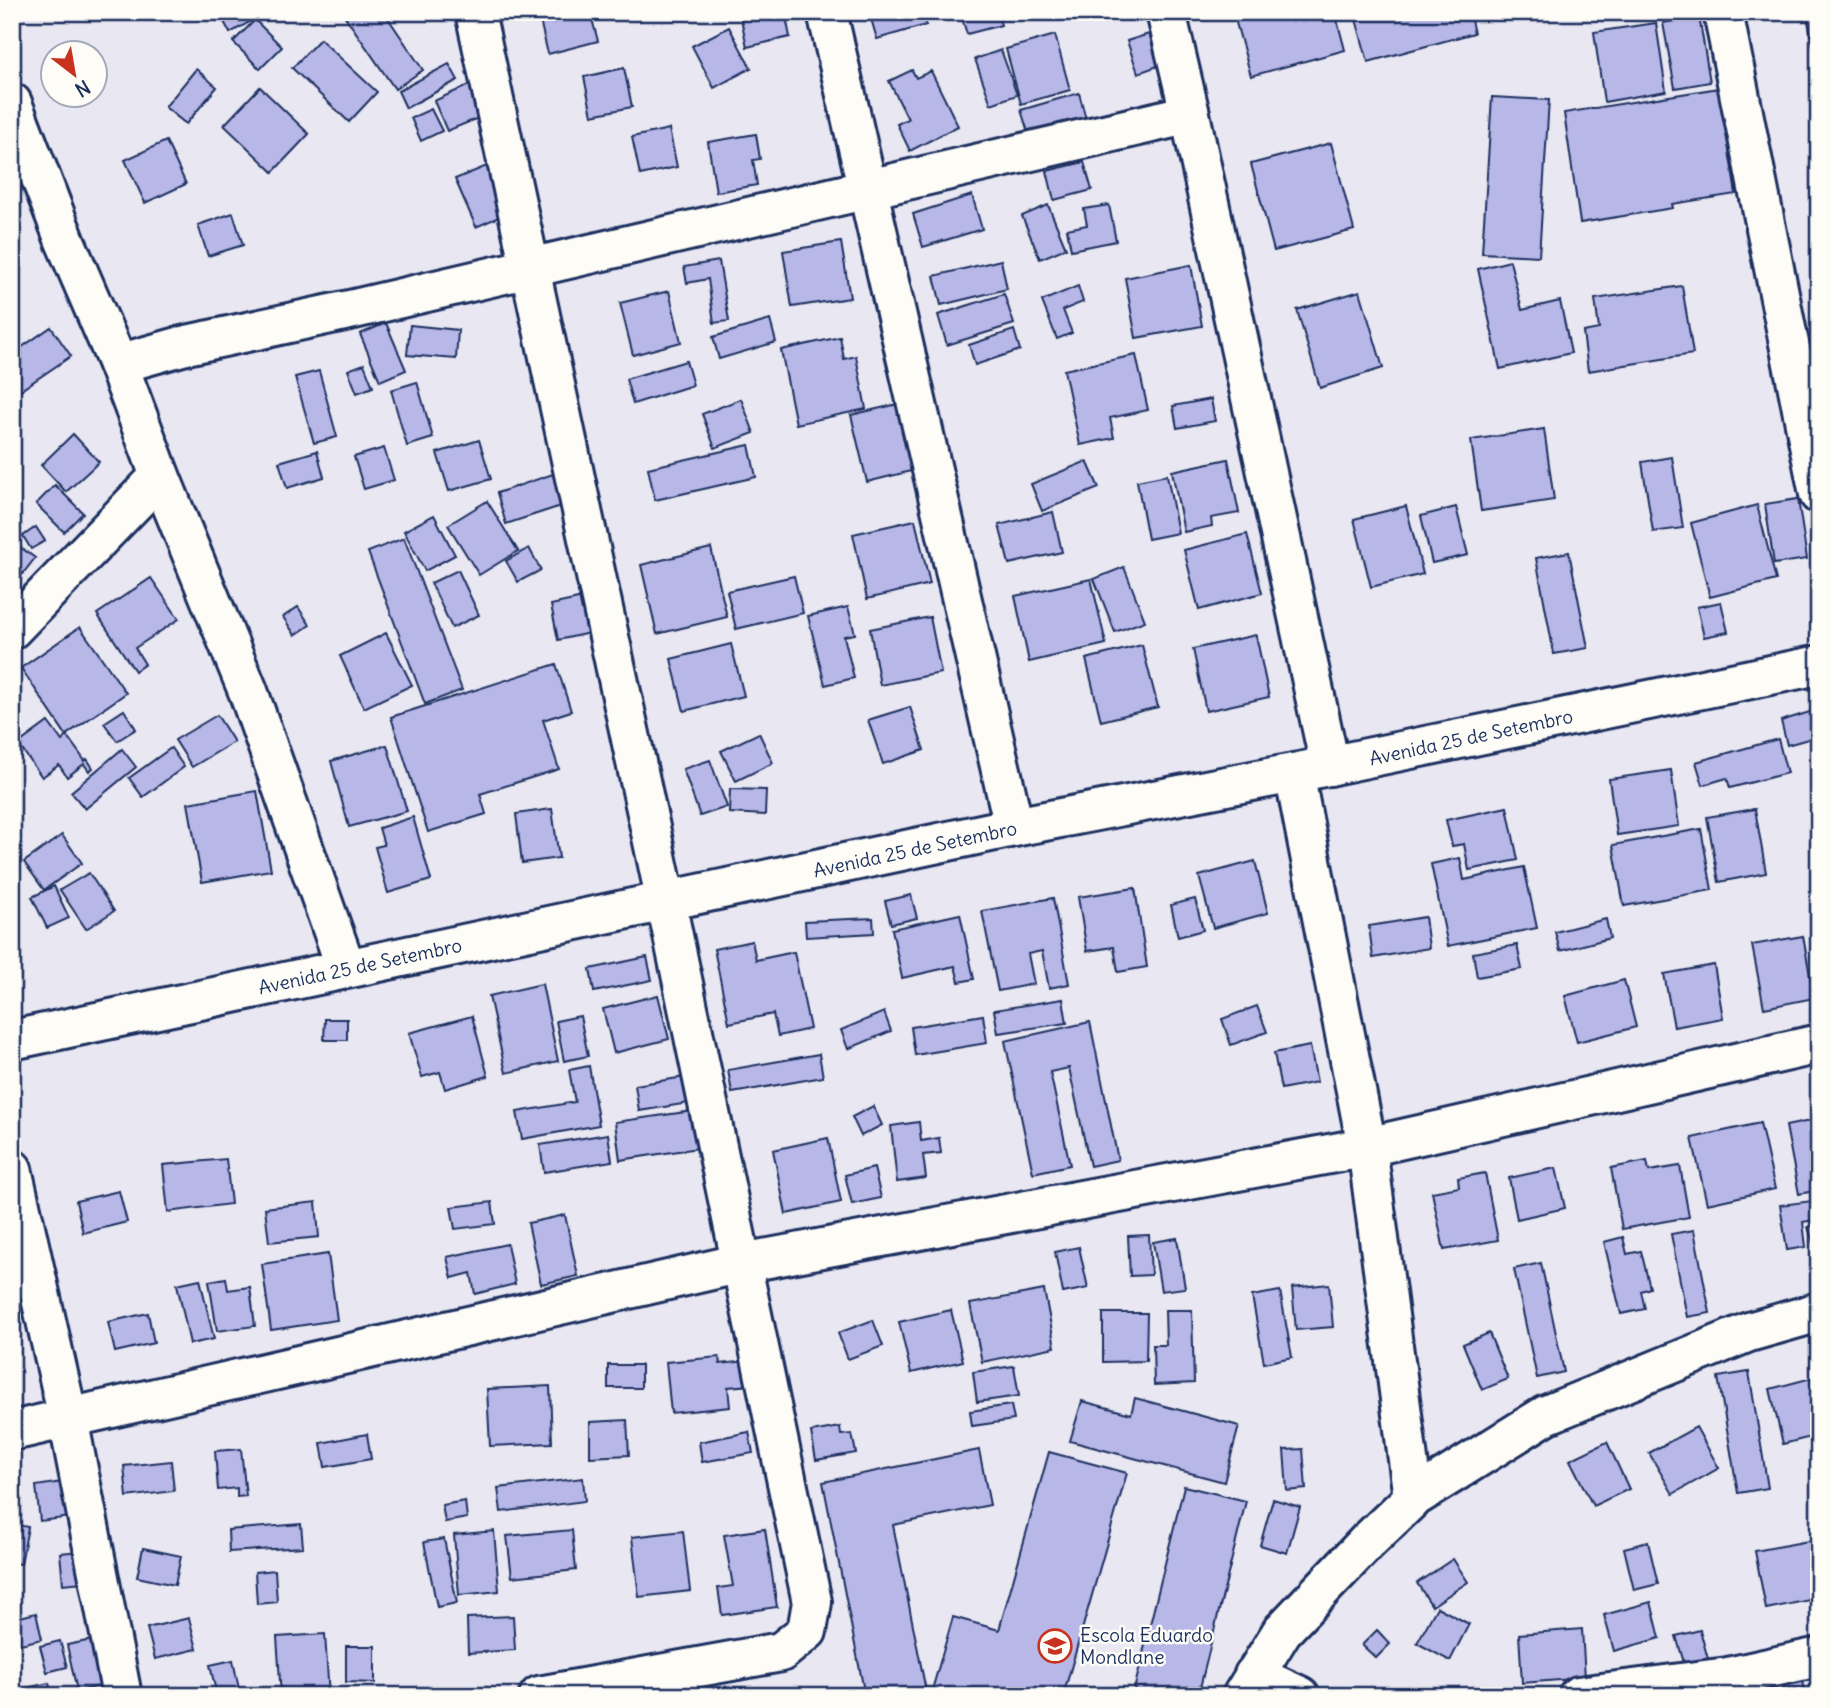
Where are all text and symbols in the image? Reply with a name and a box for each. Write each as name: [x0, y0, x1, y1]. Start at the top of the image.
north arrow: [38, 38, 108, 108]
text: N: [71, 75, 95, 102]
street label: Avenida 25 de Setembro: [1367, 704, 1575, 770]
street label: Avenida 25 de Setembro: [811, 816, 1019, 882]
street label: Avenida 25 de Setembro: [256, 933, 464, 999]
place label: Escola Eduardo Mondlane: [1080, 1623, 1213, 1669]
school or university icon: Escola Eduardo Mondlane: [1036, 1627, 1074, 1665]

